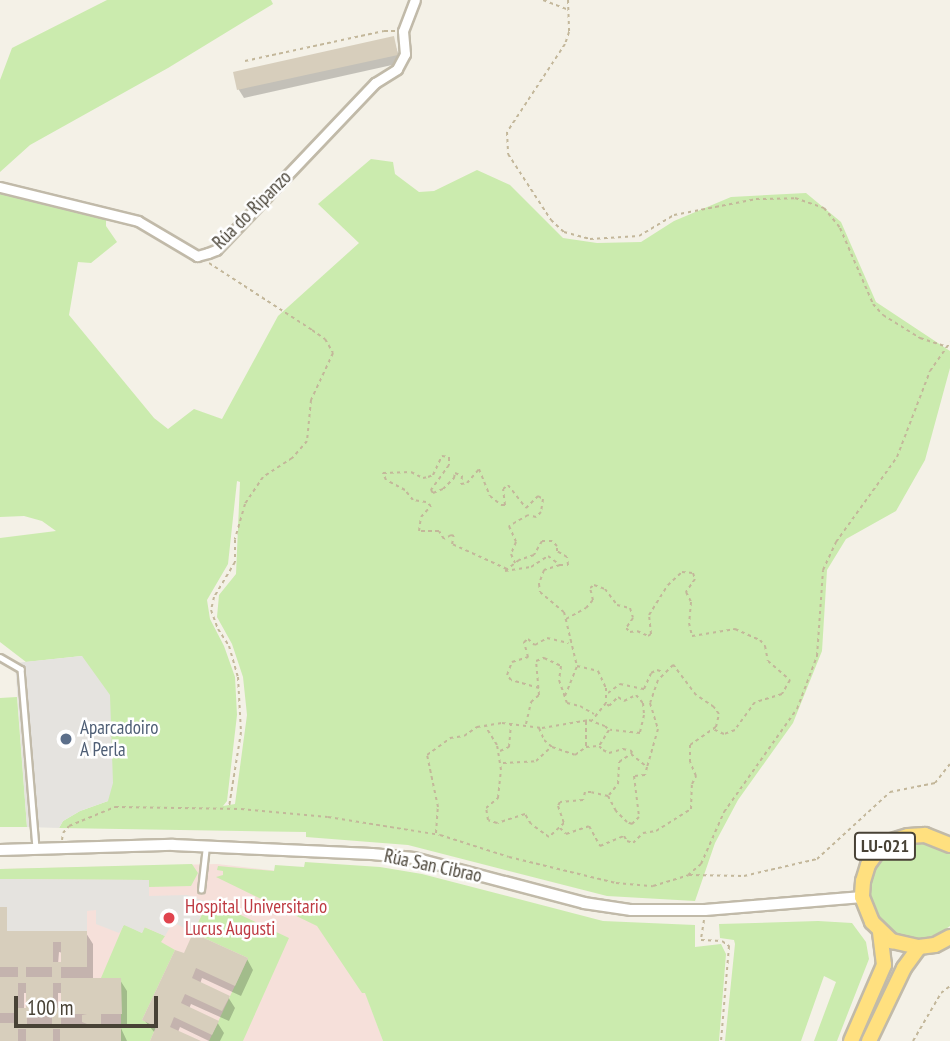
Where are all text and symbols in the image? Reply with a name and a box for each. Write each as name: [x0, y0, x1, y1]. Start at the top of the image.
street label: Rúa do Ripanzo: [208, 166, 296, 254]
place label: Aparcadoiro A Perla: [80, 717, 158, 761]
marker: Aparcadoiro A Perla: [58, 731, 74, 747]
road number: LU-021: [854, 832, 917, 860]
street label: Rúa San Cibrao: [382, 845, 484, 887]
place label: Hospital Universitario Lucus Augusti: [185, 896, 327, 940]
marker: Hospital Universitario Lucus Augusti: [159, 908, 179, 928]
scale bar: [18, 982, 161, 1026]
text: 100 m: [27, 994, 73, 1021]

